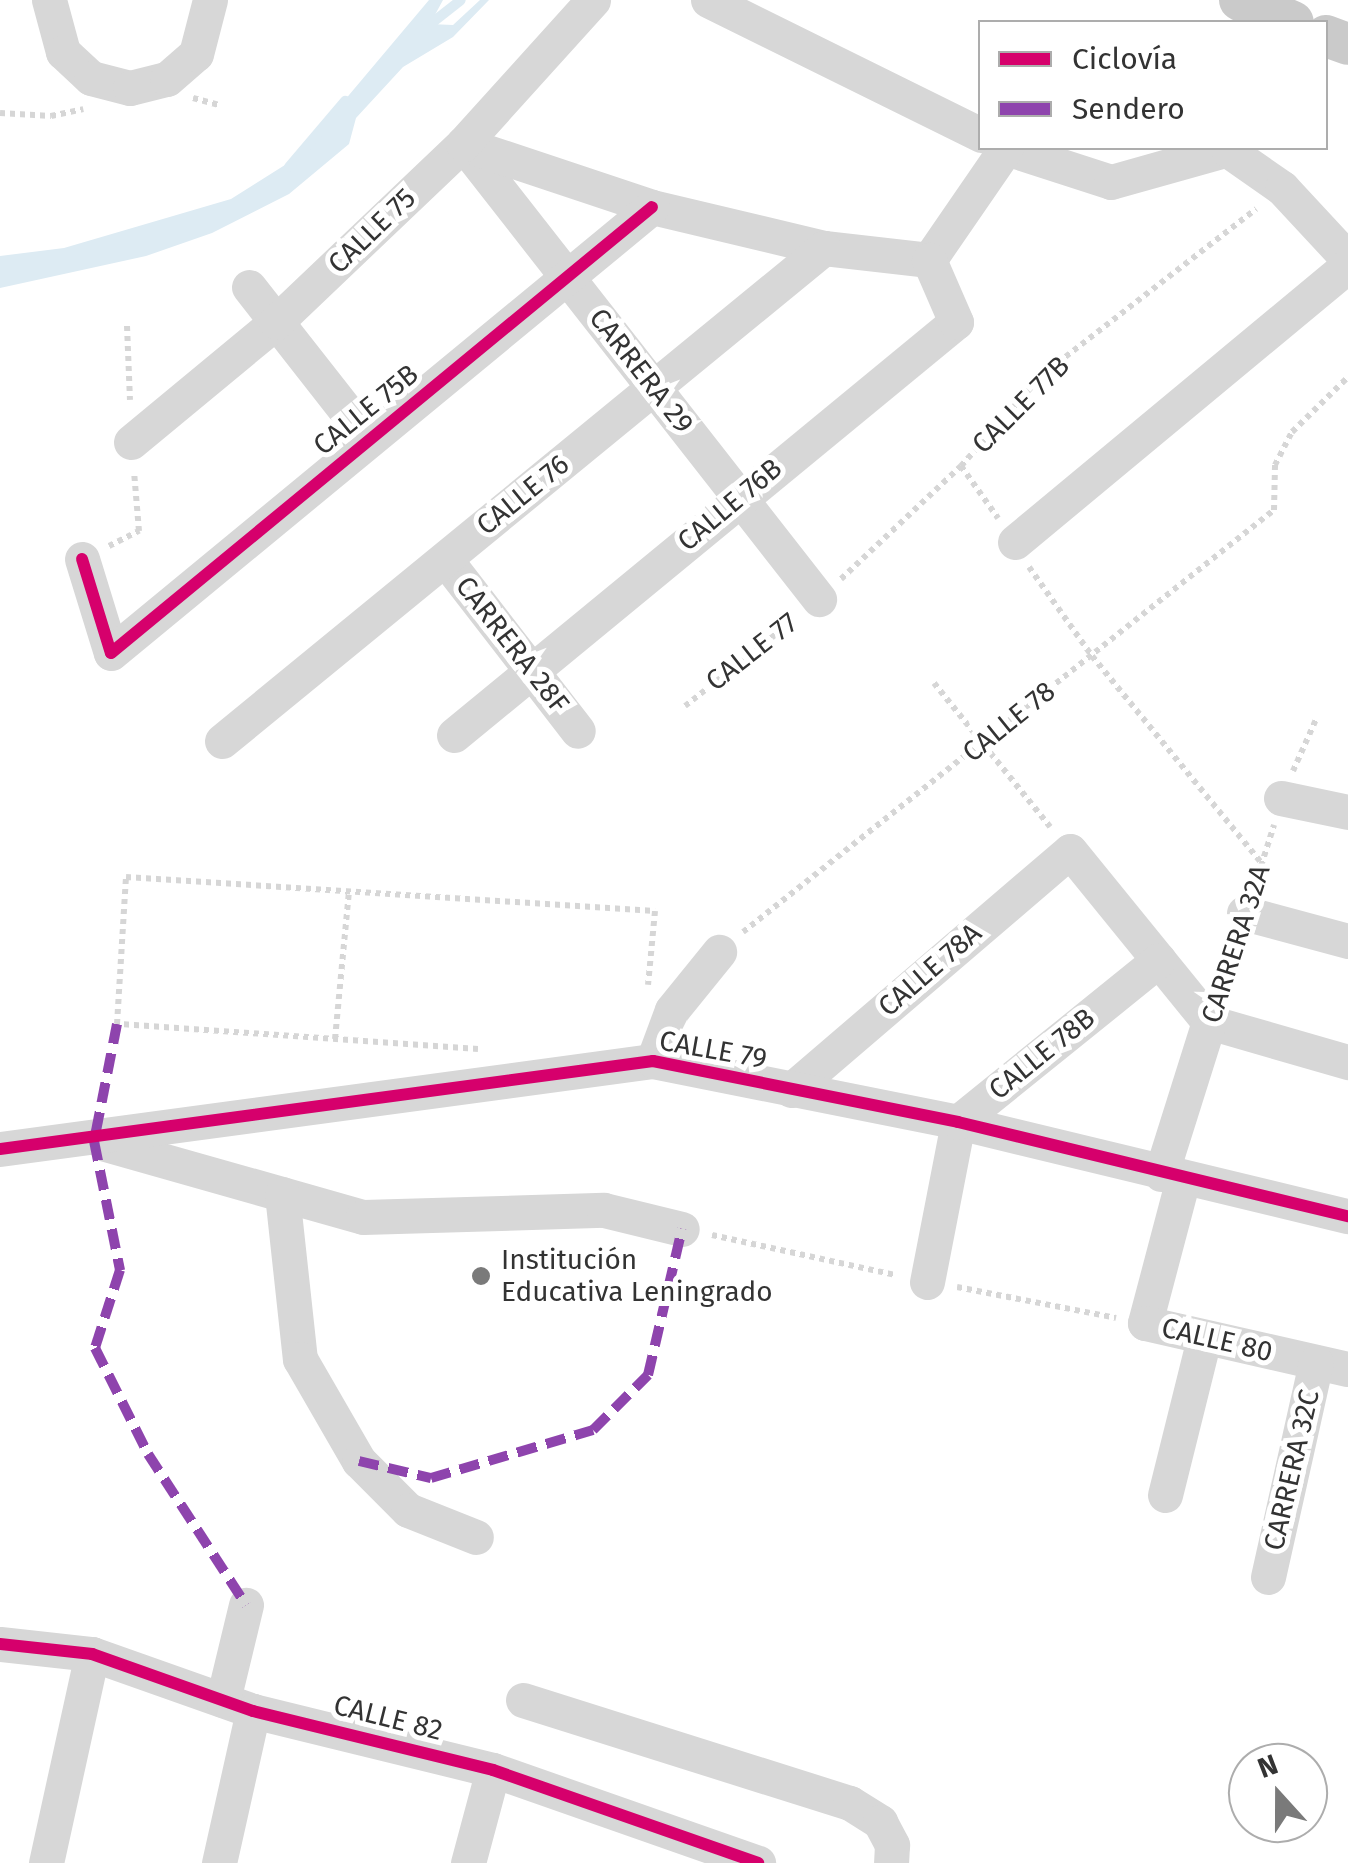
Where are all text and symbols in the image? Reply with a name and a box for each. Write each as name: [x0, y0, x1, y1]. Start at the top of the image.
legend: [978, 20, 1328, 150]
text: Ciclovía: [1072, 41, 1177, 77]
text: Sendero: [1072, 91, 1185, 127]
street label: CALLE 75: [321, 181, 423, 281]
street label: CARRERA 29: [582, 302, 700, 440]
street label: CALLE 77B: [965, 349, 1077, 461]
street label: CALLE 75B: [307, 358, 425, 462]
street label: CALLE 76: [470, 448, 576, 542]
street label: CALLE 76B: [671, 452, 789, 558]
street label: CARRERA 28F: [448, 570, 576, 720]
street label: CALLE 77: [700, 606, 804, 698]
street label: CALLE 78: [956, 675, 1062, 769]
street label: CARRERA 32A: [1195, 861, 1277, 1027]
street label: CALLE 78A: [872, 916, 988, 1024]
street label: CALLE 78B: [982, 1001, 1102, 1107]
street label: CALLE 79: [657, 1024, 769, 1076]
place label: Institución Educativa Leningrado: [501, 1243, 773, 1309]
marker: Institución Educativa Leningrado: [470, 1265, 492, 1287]
street label: CALLE 80: [1158, 1311, 1276, 1369]
street label: CARRERA 32C: [1257, 1386, 1327, 1554]
street label: CALLE 82: [330, 1688, 446, 1748]
north arrow: [1228, 1743, 1328, 1843]
text: N: [1253, 1748, 1282, 1785]

